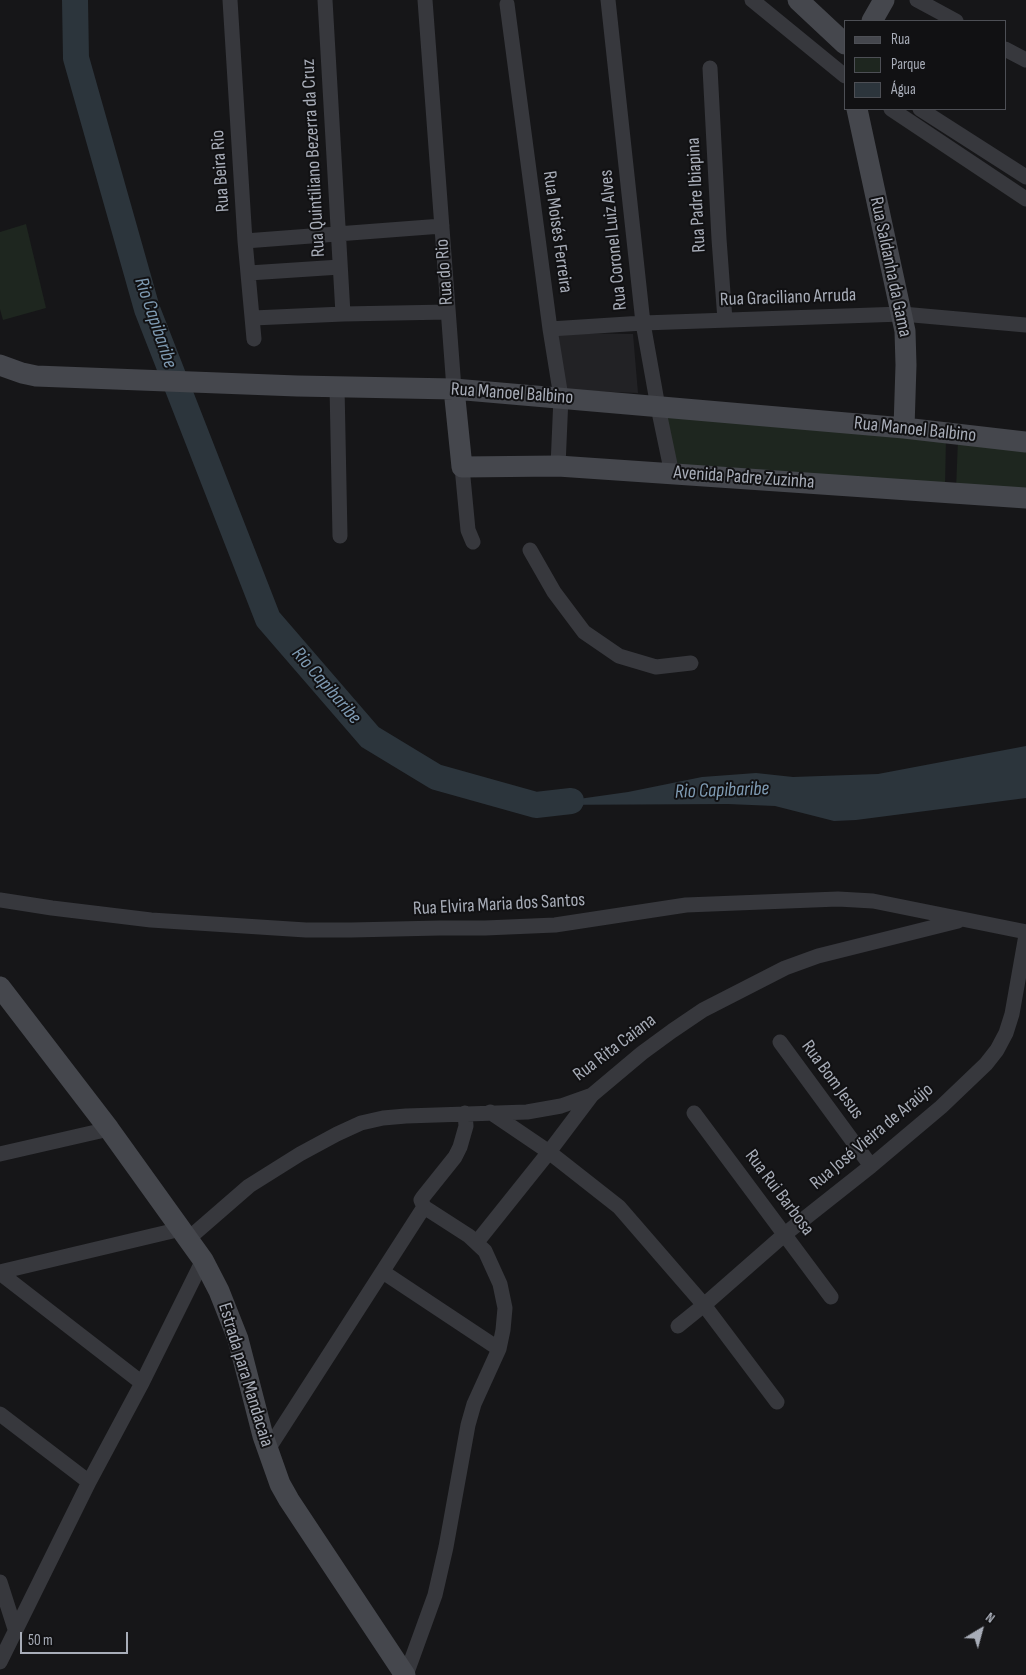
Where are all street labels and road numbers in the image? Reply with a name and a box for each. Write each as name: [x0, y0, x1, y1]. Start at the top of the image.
street label: Rua Quintiliano Bezerra da Cruz: [297, 58, 331, 258]
street label: Rua Beira Rio: [207, 129, 235, 213]
street label: Rua Padre Ibiapina: [683, 137, 711, 253]
street label: Rua Coronel Luiz Alves: [595, 169, 633, 311]
street label: Rua Moisés Ferreira: [537, 170, 577, 294]
street label: Rua Saldanha da Gama: [864, 195, 916, 339]
street label: Rua do Rio: [431, 238, 459, 306]
street label: Rua Graciliano Arruda: [719, 284, 857, 312]
street label: Rua Manoel Balbino: [450, 378, 574, 410]
street label: Rua Manoel Balbino: [853, 412, 977, 448]
street label: Avenida Padre Zuzinha: [673, 462, 815, 494]
street label: Rua Elvira Maria dos Santos: [412, 889, 586, 921]
street label: Rua Rita Caiana: [569, 1009, 661, 1087]
street label: Rua Bom Jesus: [796, 1036, 868, 1124]
street label: Rua José Vieira de Araújo: [806, 1079, 938, 1195]
street label: Rua Rui Barbosa: [739, 1146, 819, 1240]
street label: Estrada para Mandacaia: [212, 1300, 278, 1450]

